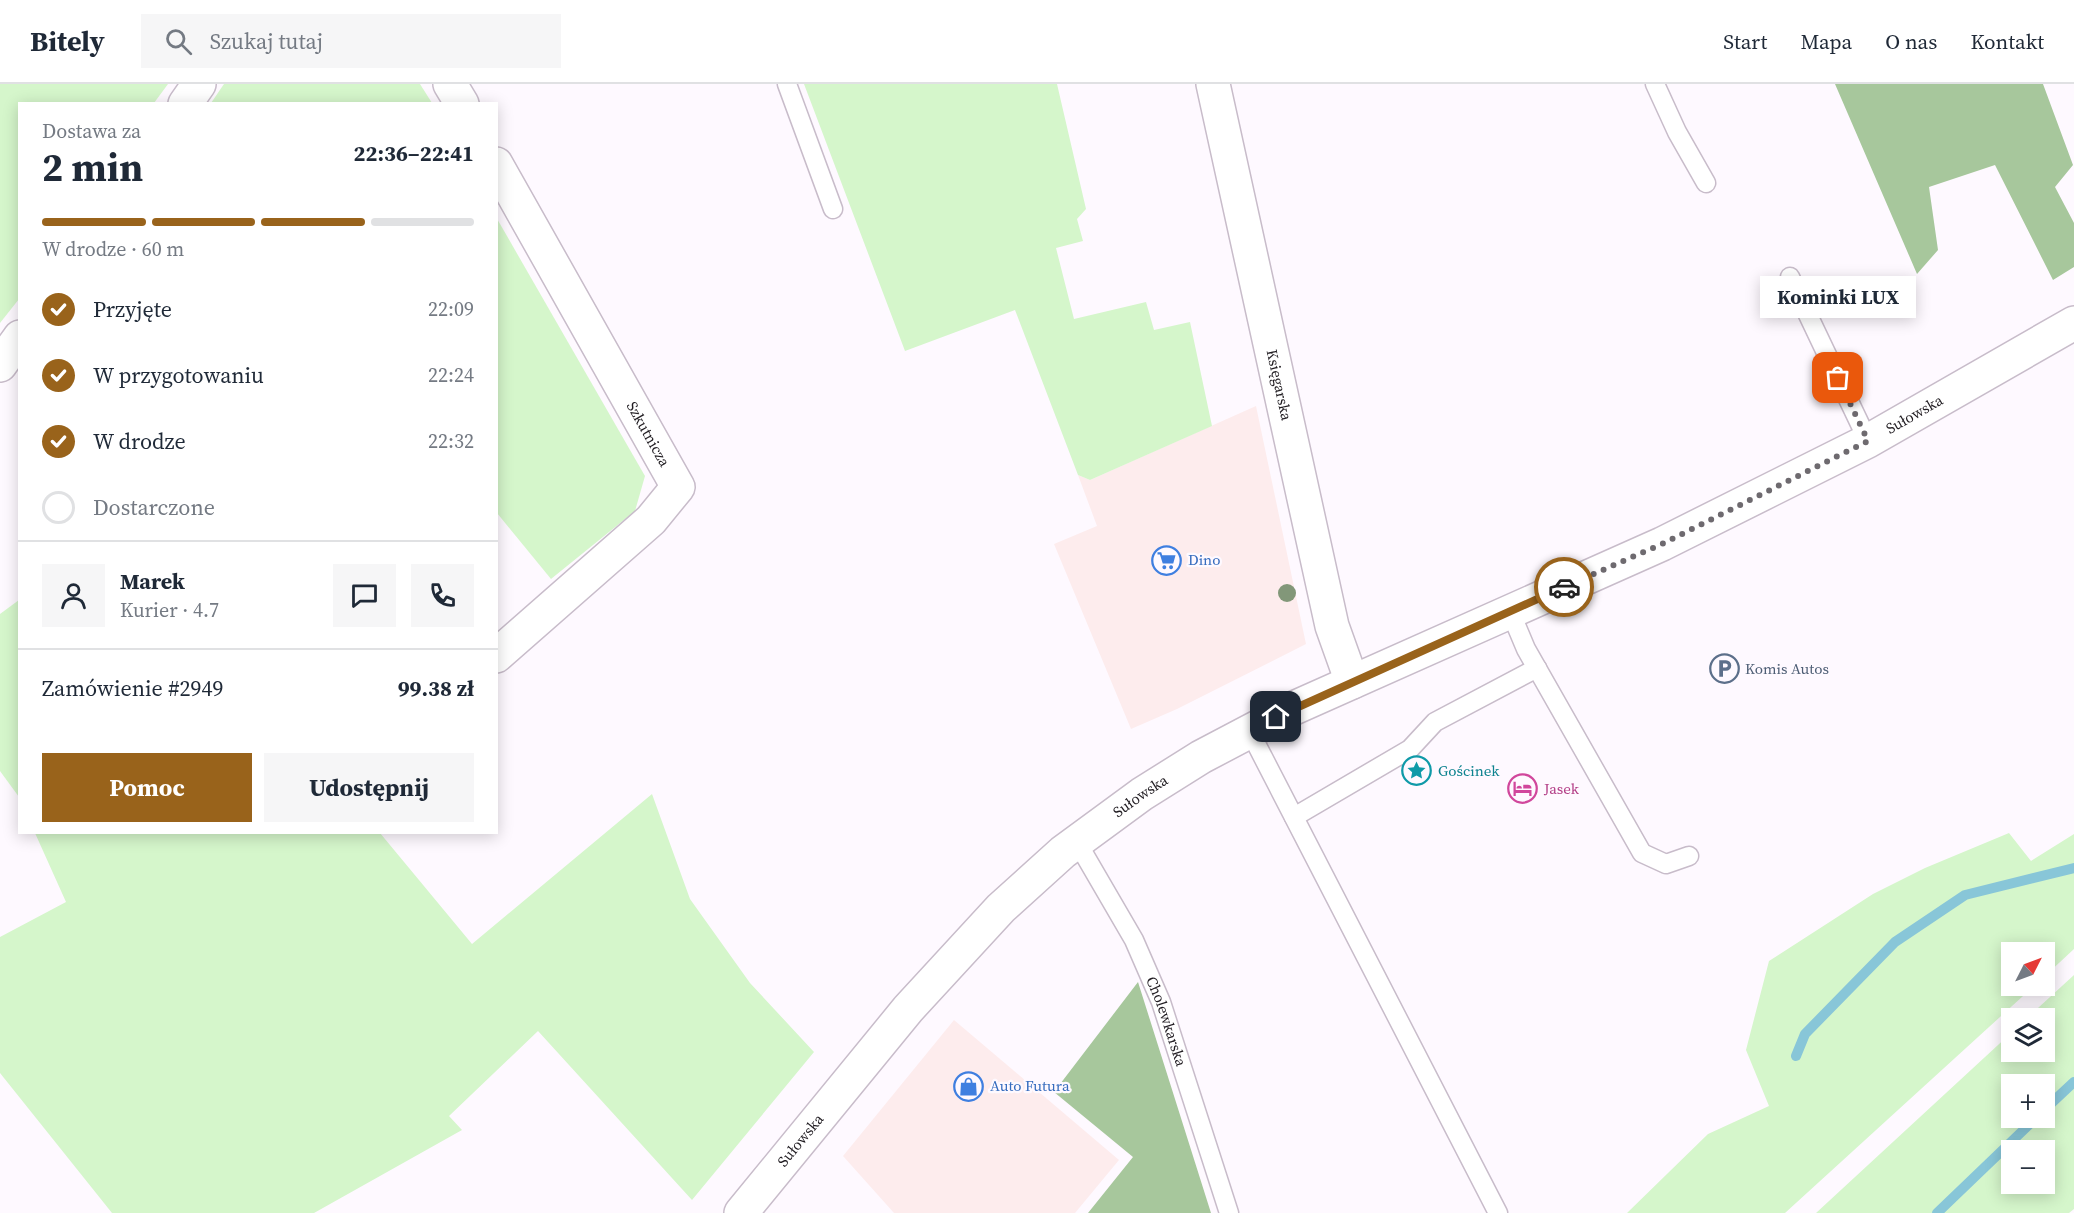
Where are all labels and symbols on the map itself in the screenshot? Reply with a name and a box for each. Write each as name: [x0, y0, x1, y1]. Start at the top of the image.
callout: Kominki LUX: [1760, 276, 1916, 318]
street label: Księgarska: [1262, 347, 1298, 423]
pin: [1812, 352, 1863, 403]
street label: Sułowska: [1882, 389, 1947, 439]
street label: Szkutnicza: [622, 397, 676, 471]
supermarket icon: Dino: [1151, 544, 1183, 576]
place label: Dino: [1188, 549, 1220, 570]
courier: [1534, 557, 1594, 617]
parking icon: Komis Autos: [1708, 653, 1740, 685]
place label: Komis Autos: [1745, 658, 1829, 679]
pin: [1250, 691, 1301, 742]
place icon: Gościnek: [1401, 755, 1433, 787]
place label: Gościnek: [1438, 760, 1500, 781]
street label: Sułowska: [1108, 769, 1172, 822]
hotel icon: Jasek: [1507, 773, 1539, 805]
place label: Jasek: [1543, 778, 1580, 799]
north arrow: [2001, 942, 2055, 996]
street label: Cholewkarska: [1141, 973, 1192, 1069]
shop icon: Auto Futura: [953, 1070, 985, 1102]
place label: Auto Futura: [990, 1075, 1070, 1096]
street label: Sułowska: [772, 1109, 828, 1171]

